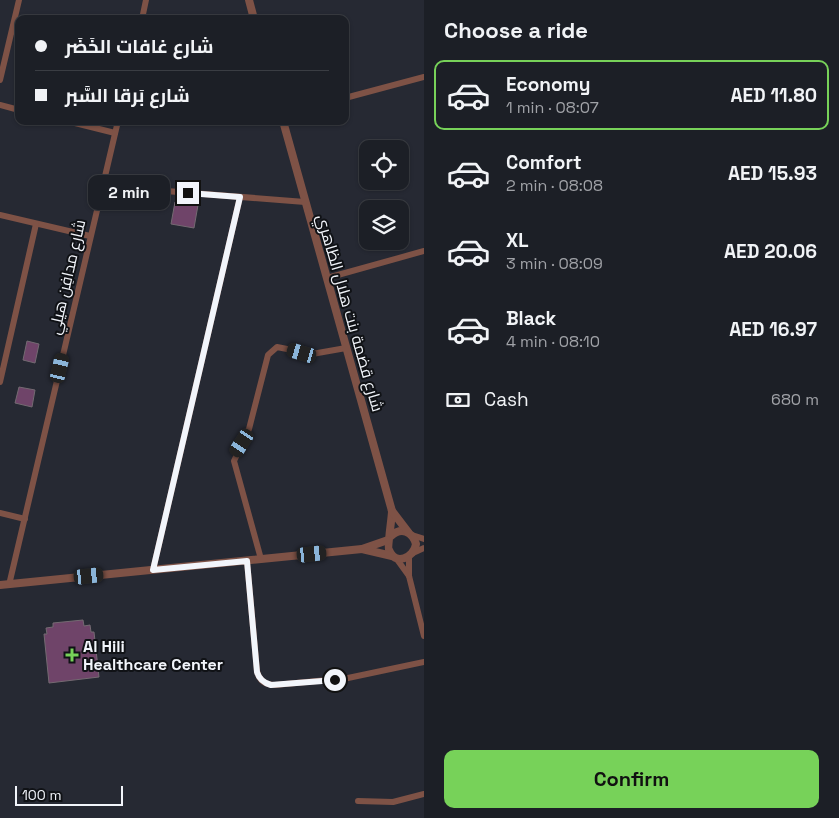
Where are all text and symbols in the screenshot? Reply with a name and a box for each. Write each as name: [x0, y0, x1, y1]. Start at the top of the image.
text: Choose a ride: [444, 16, 588, 44]
text: شارع غافات الخَضَر: [65, 34, 214, 59]
text: Economy: [506, 72, 590, 97]
icon: car: [446, 73, 491, 118]
text: شارع بَرقا السَّبر: [65, 83, 190, 108]
text: AED 11.80: [730, 83, 817, 108]
text: 1 min · 08:07: [506, 97, 599, 118]
map controls: [359, 140, 409, 250]
button: locate: [359, 140, 409, 190]
text: Comfort: [506, 150, 582, 175]
icon: car: [446, 151, 491, 196]
text: AED 15.93: [728, 161, 817, 186]
text: 2 min · 08:08: [506, 175, 603, 196]
callout: 2 min: [88, 176, 170, 210]
text: 2 min: [108, 182, 150, 203]
route end: [177, 182, 199, 204]
button: layers: [359, 200, 409, 250]
street label: شارع قضمة بنت هلال الظاهري: [309, 212, 388, 415]
street label: شارع مدافِن هيلي: [44, 217, 93, 337]
text: XL: [506, 228, 529, 253]
icon: car: [446, 229, 491, 274]
text: AED 20.06: [724, 239, 817, 264]
text: 3 min · 08:09: [506, 253, 603, 274]
text: Black: [506, 306, 556, 331]
icon: car: [446, 307, 491, 352]
text: AED 16.97: [729, 317, 817, 342]
text: 4 min · 08:10: [506, 331, 600, 352]
car: [285, 342, 318, 364]
car: [49, 352, 70, 384]
icon: cash: [444, 386, 472, 414]
text: Cash: [484, 387, 529, 412]
text: 680 m: [771, 389, 819, 410]
car: [227, 426, 256, 460]
car: [296, 545, 327, 563]
car: [73, 567, 104, 585]
place label: Al Hili Healthcare Center: [83, 636, 223, 675]
marker: Al Hili Healthcare Center: [65, 648, 79, 662]
route start: [324, 669, 346, 691]
button: Confirm: [444, 750, 819, 808]
scale bar: [15, 783, 122, 806]
text: 100 m: [22, 786, 61, 804]

